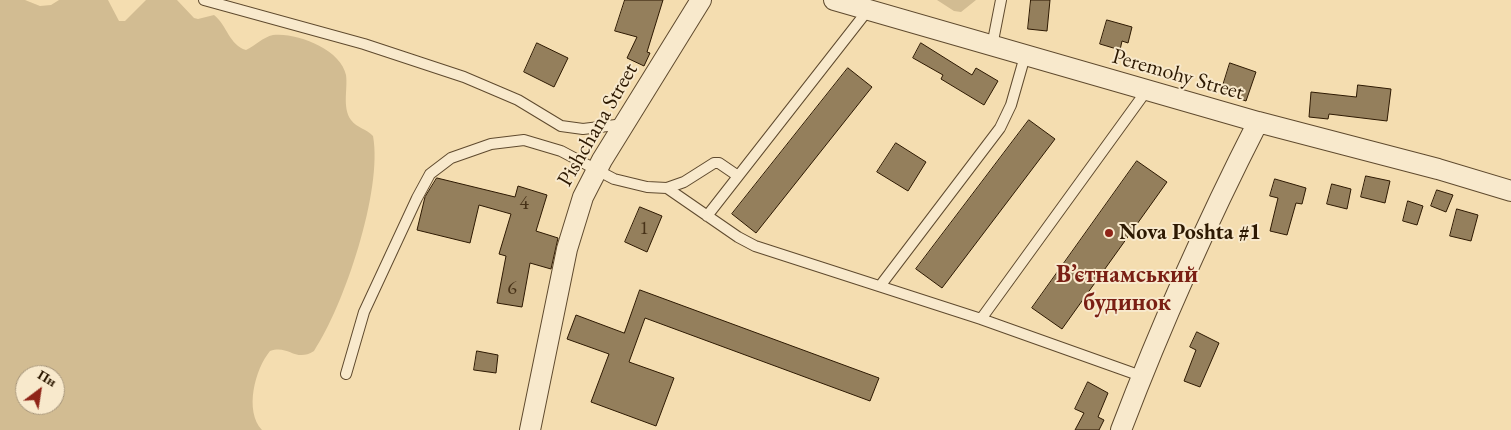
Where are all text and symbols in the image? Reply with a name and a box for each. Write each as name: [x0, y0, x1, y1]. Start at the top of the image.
street label: Peremohy Street: [1109, 44, 1247, 106]
street label: Pishchana Street: [552, 59, 644, 191]
house number: 4: [519, 192, 529, 216]
house number: 1: [639, 217, 649, 241]
place label: Nova Poshta #1: [1119, 220, 1261, 246]
marker: Nova Poshta #1: [1103, 227, 1115, 239]
district label: В’єтнамський будинок: [1056, 261, 1198, 317]
house number: 6: [507, 277, 517, 301]
north arrow: [15, 365, 65, 415]
text: Пн: [34, 365, 60, 391]

